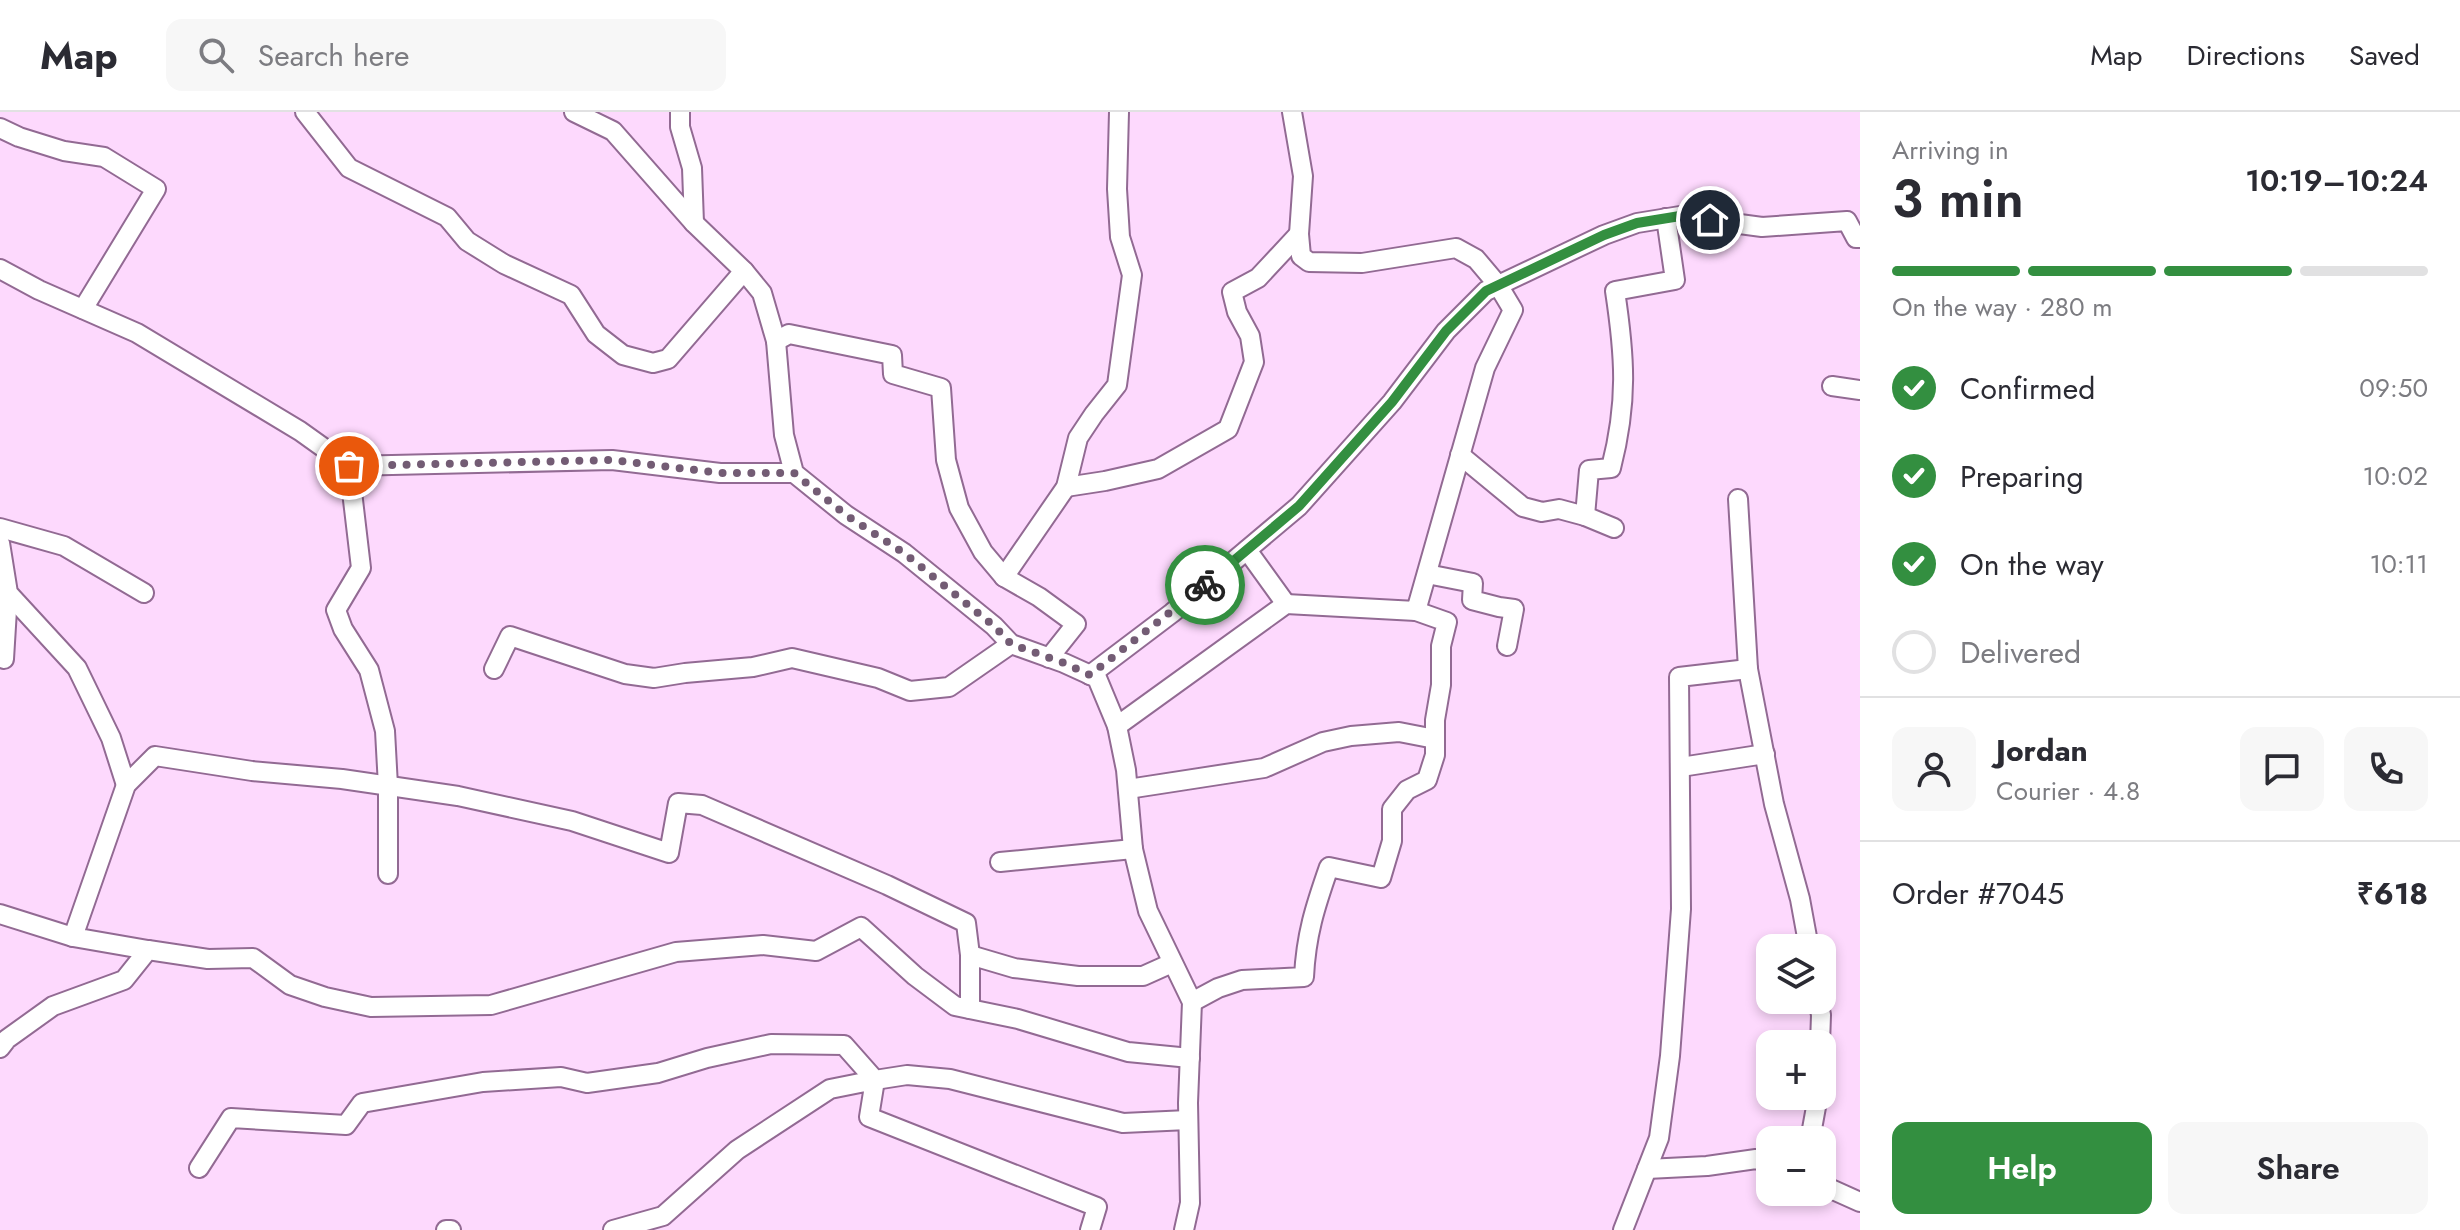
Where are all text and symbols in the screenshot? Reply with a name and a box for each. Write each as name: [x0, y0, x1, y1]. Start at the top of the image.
search box: [166, 19, 726, 91]
text: Map: [40, 28, 118, 83]
icon: search: [194, 33, 238, 77]
text: Search here: [258, 34, 410, 77]
text: Map: [2090, 35, 2142, 76]
text: Directions: [2186, 35, 2305, 76]
text: Saved: [2349, 35, 2420, 76]
text: Arriving in: [1892, 131, 2009, 169]
text: 10:19–10:24: [2245, 159, 2428, 202]
text: 3 min: [1892, 161, 2024, 237]
pin: [1676, 186, 1744, 254]
icon: home: [1688, 198, 1732, 242]
text: On the way · 280 m: [1892, 288, 2113, 326]
icon: check: [1892, 366, 1936, 410]
text: Confirmed: [1960, 367, 2095, 410]
text: 09:50: [2359, 369, 2428, 407]
pin: [315, 432, 383, 500]
icon: bag: [327, 444, 371, 488]
icon: check: [1892, 454, 1936, 498]
text: Preparing: [1960, 455, 2084, 498]
text: 10:02: [2363, 457, 2428, 495]
icon: check: [1892, 542, 1936, 586]
text: On the way: [1960, 543, 2104, 586]
courier: [1165, 545, 1245, 625]
text: 10:11: [2369, 545, 2428, 583]
icon: bike: [1183, 563, 1227, 607]
text: Delivered: [1960, 631, 2081, 674]
button: person: [1892, 727, 1976, 811]
button: chat: [2240, 727, 2324, 811]
button: phone: [2344, 727, 2428, 811]
text: Jordan: [1996, 729, 2088, 772]
text: Courier · 4.8: [1996, 772, 2140, 810]
text: Order #7045: [1892, 872, 2064, 915]
text: ₹618: [2357, 872, 2428, 915]
map controls: [1756, 934, 1836, 1206]
button: layers: [1756, 934, 1836, 1014]
button: +: [1756, 1030, 1836, 1110]
button: Help: [1892, 1122, 2152, 1214]
button: Share: [2168, 1122, 2428, 1214]
button: −: [1756, 1126, 1836, 1206]

